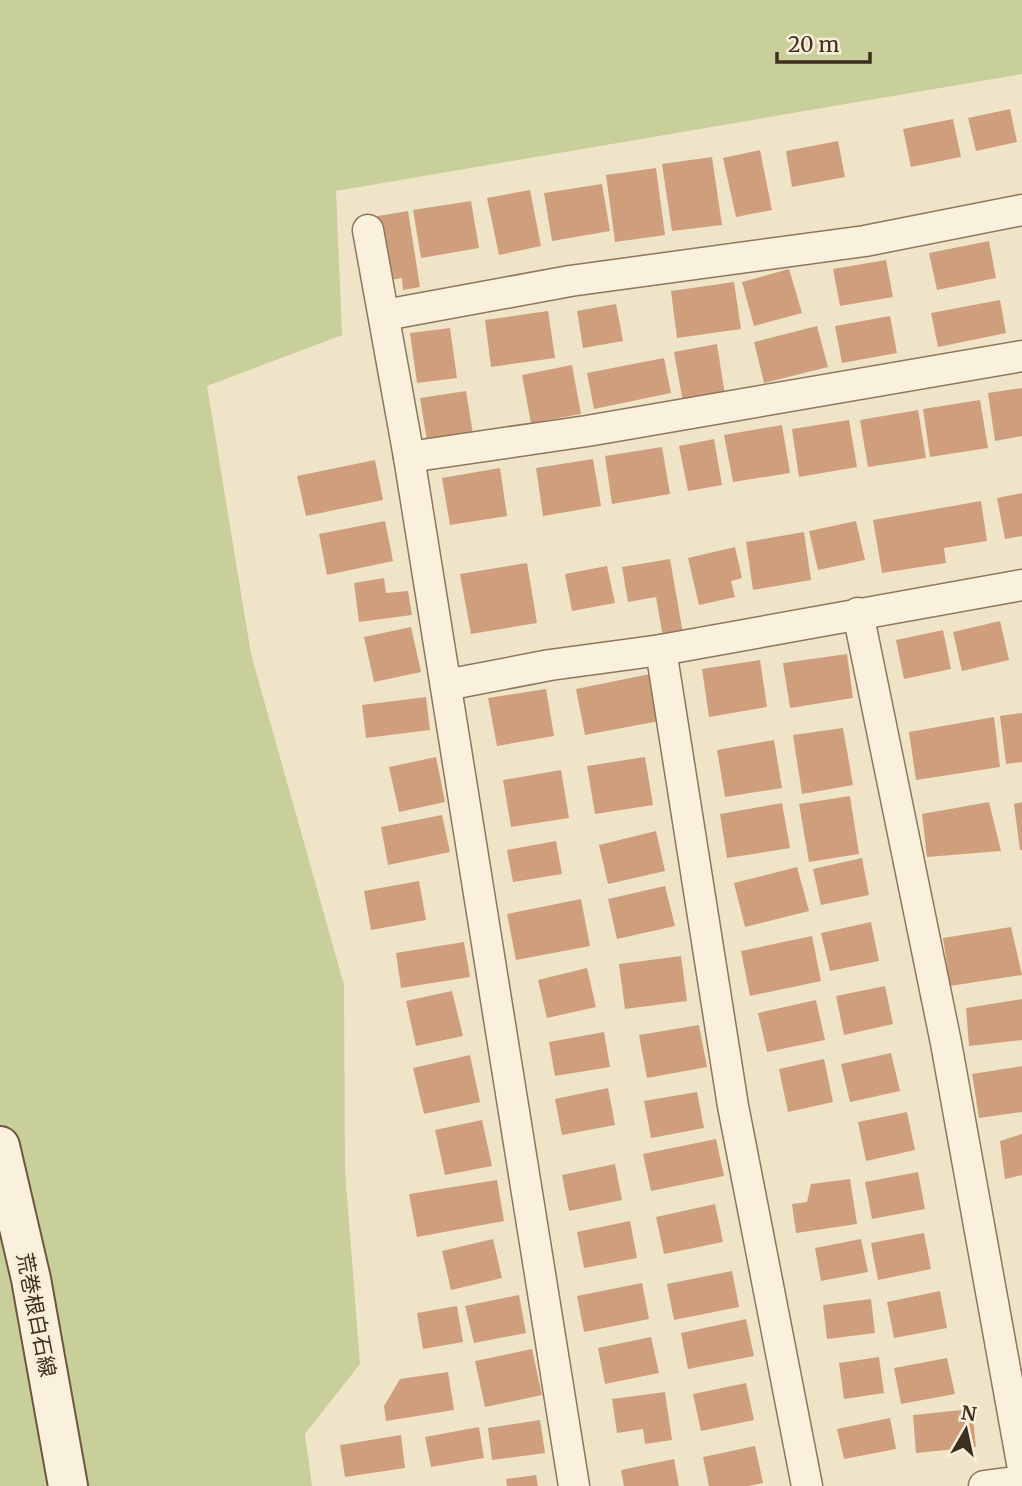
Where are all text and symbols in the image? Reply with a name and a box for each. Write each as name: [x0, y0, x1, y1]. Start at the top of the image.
scale bar: [777, 21, 870, 65]
text: 20 m: [788, 31, 840, 58]
street label: 荒巻根白石線: [11, 1250, 62, 1379]
north arrow: [931, 1395, 1001, 1465]
text: N: [959, 1400, 978, 1426]

